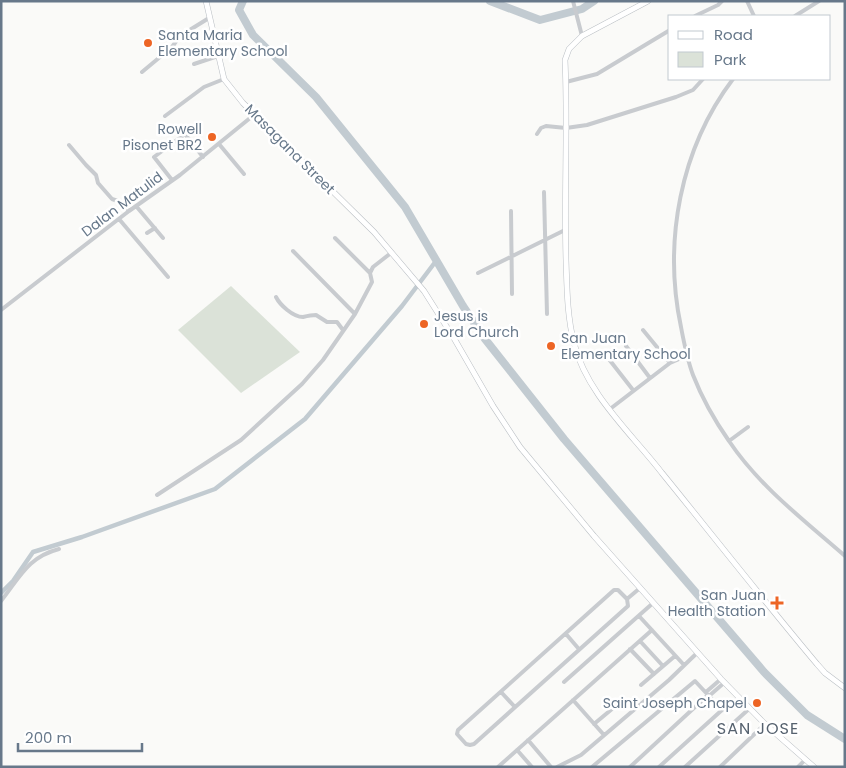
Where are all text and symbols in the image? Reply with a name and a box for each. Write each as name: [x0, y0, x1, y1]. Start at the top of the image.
legend: [668, 15, 831, 80]
text: Road: [714, 24, 753, 45]
place label: Santa Maria Elementary School: [158, 25, 288, 61]
marker: Santa Maria Elementary School: [142, 37, 154, 49]
text: Park: [714, 49, 746, 70]
street label: Masagana Street: [240, 99, 340, 199]
place label: Rowell Pisonet BR2: [123, 119, 202, 155]
marker: Rowell Pisonet BR2: [206, 131, 218, 143]
street label: Dalan Matulid: [77, 167, 167, 241]
place label: Jesus is Lord Church: [434, 306, 519, 342]
marker: Jesus is Lord Church: [418, 318, 430, 330]
place label: San Juan Elementary School: [561, 328, 691, 364]
marker: San Juan Elementary School: [545, 340, 557, 352]
place label: San Juan Health Station: [668, 585, 766, 621]
marker: San Juan Health Station: [770, 596, 784, 610]
place label: Saint Joseph Chapel: [603, 693, 747, 713]
marker: Saint Joseph Chapel: [751, 697, 763, 709]
district label: SAN JOSE: [717, 717, 799, 740]
scale bar: [18, 720, 141, 752]
text: 200 m: [25, 727, 72, 748]

